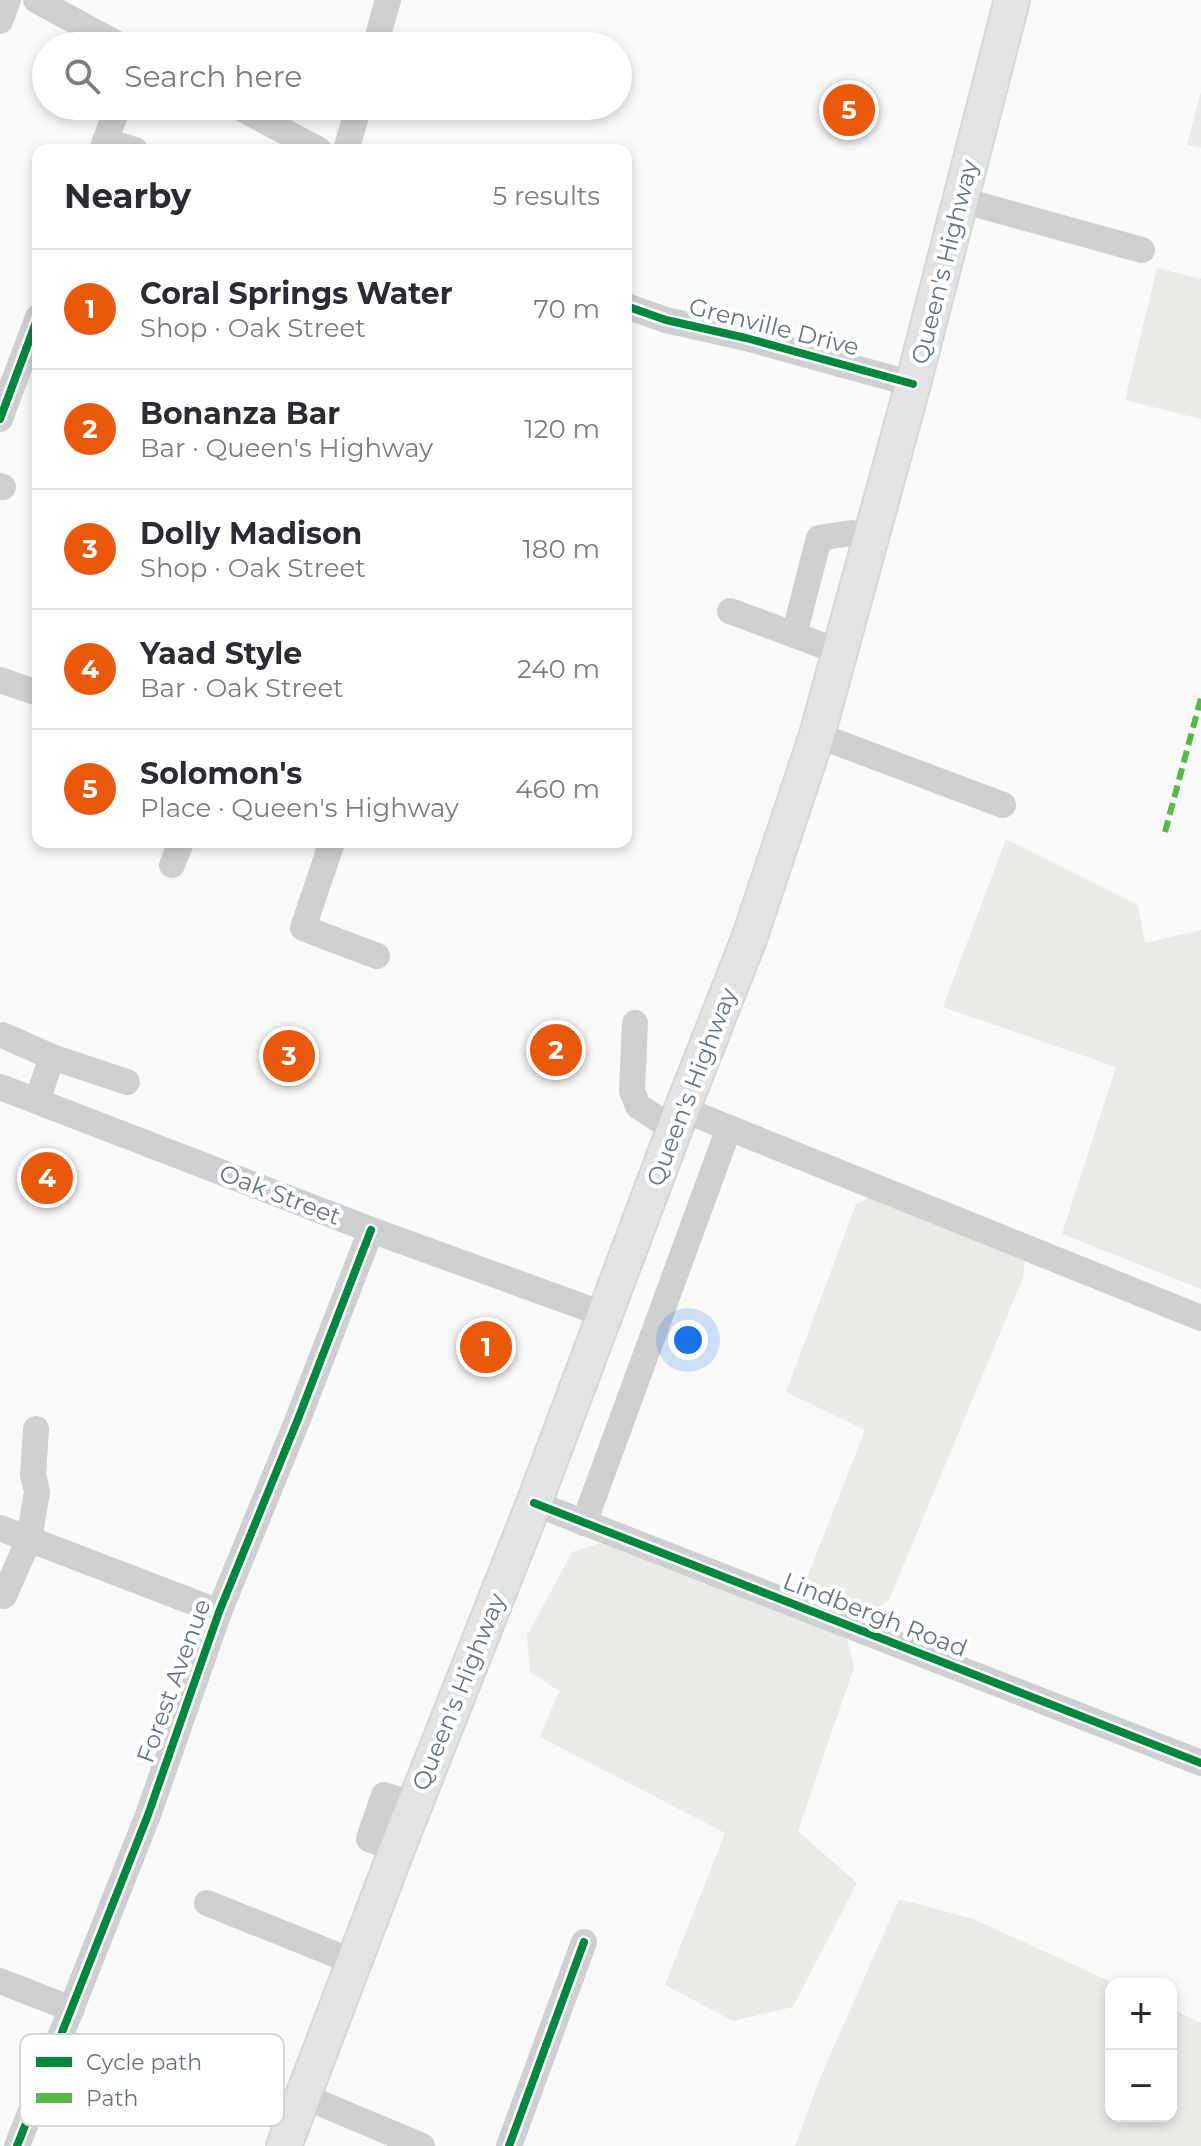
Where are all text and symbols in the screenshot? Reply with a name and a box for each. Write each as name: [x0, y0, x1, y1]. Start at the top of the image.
search box: [32, 32, 632, 120]
icon: search: [60, 54, 104, 98]
text: Search here: [124, 58, 302, 95]
pin: 5: [823, 80, 875, 140]
street label: Queen's Highway: [905, 156, 984, 367]
text: Nearby: [64, 175, 191, 217]
text: 5 results: [493, 180, 600, 212]
text: Coral Springs Water: [140, 275, 453, 312]
street label: Grenville Drive: [686, 291, 862, 362]
text: 1: [85, 293, 95, 325]
text: 70 m: [534, 293, 600, 325]
text: Shop · Oak Street: [140, 312, 366, 344]
text: Bonanza Bar: [140, 395, 340, 432]
text: 2: [82, 413, 98, 445]
text: 120 m: [524, 413, 600, 445]
text: Bar · Queen's Highway: [140, 432, 433, 464]
text: Dolly Madison: [140, 515, 362, 552]
text: 3: [82, 533, 98, 565]
text: 180 m: [522, 533, 600, 565]
text: Shop · Oak Street: [140, 552, 366, 584]
text: Yaad Style: [140, 635, 302, 672]
text: 4: [81, 653, 99, 685]
text: 240 m: [517, 653, 600, 685]
text: Bar · Oak Street: [140, 672, 344, 704]
text: Solomon's: [140, 755, 302, 792]
text: 5: [82, 773, 98, 805]
text: 460 m: [515, 773, 600, 805]
text: Place · Queen's Highway: [140, 792, 459, 824]
street label: Queen's Highway: [640, 984, 743, 1190]
pin: 2: [530, 1020, 582, 1080]
pin: 3: [263, 1026, 315, 1086]
pin: 4: [21, 1148, 73, 1208]
street label: Oak Street: [215, 1158, 345, 1231]
pin: 1: [460, 1317, 512, 1377]
your location: [668, 1320, 708, 1360]
street label: Lindbergh Road: [779, 1566, 971, 1663]
street label: Queen's Highway: [406, 1589, 511, 1795]
street label: Forest Avenue: [130, 1595, 217, 1767]
map controls: [1105, 1978, 1177, 2122]
button: +: [1105, 1978, 1177, 2050]
legend: [20, 2034, 284, 2126]
text: Cycle path: [86, 2049, 202, 2076]
button: −: [1105, 2050, 1177, 2122]
text: Path: [86, 2085, 138, 2112]

